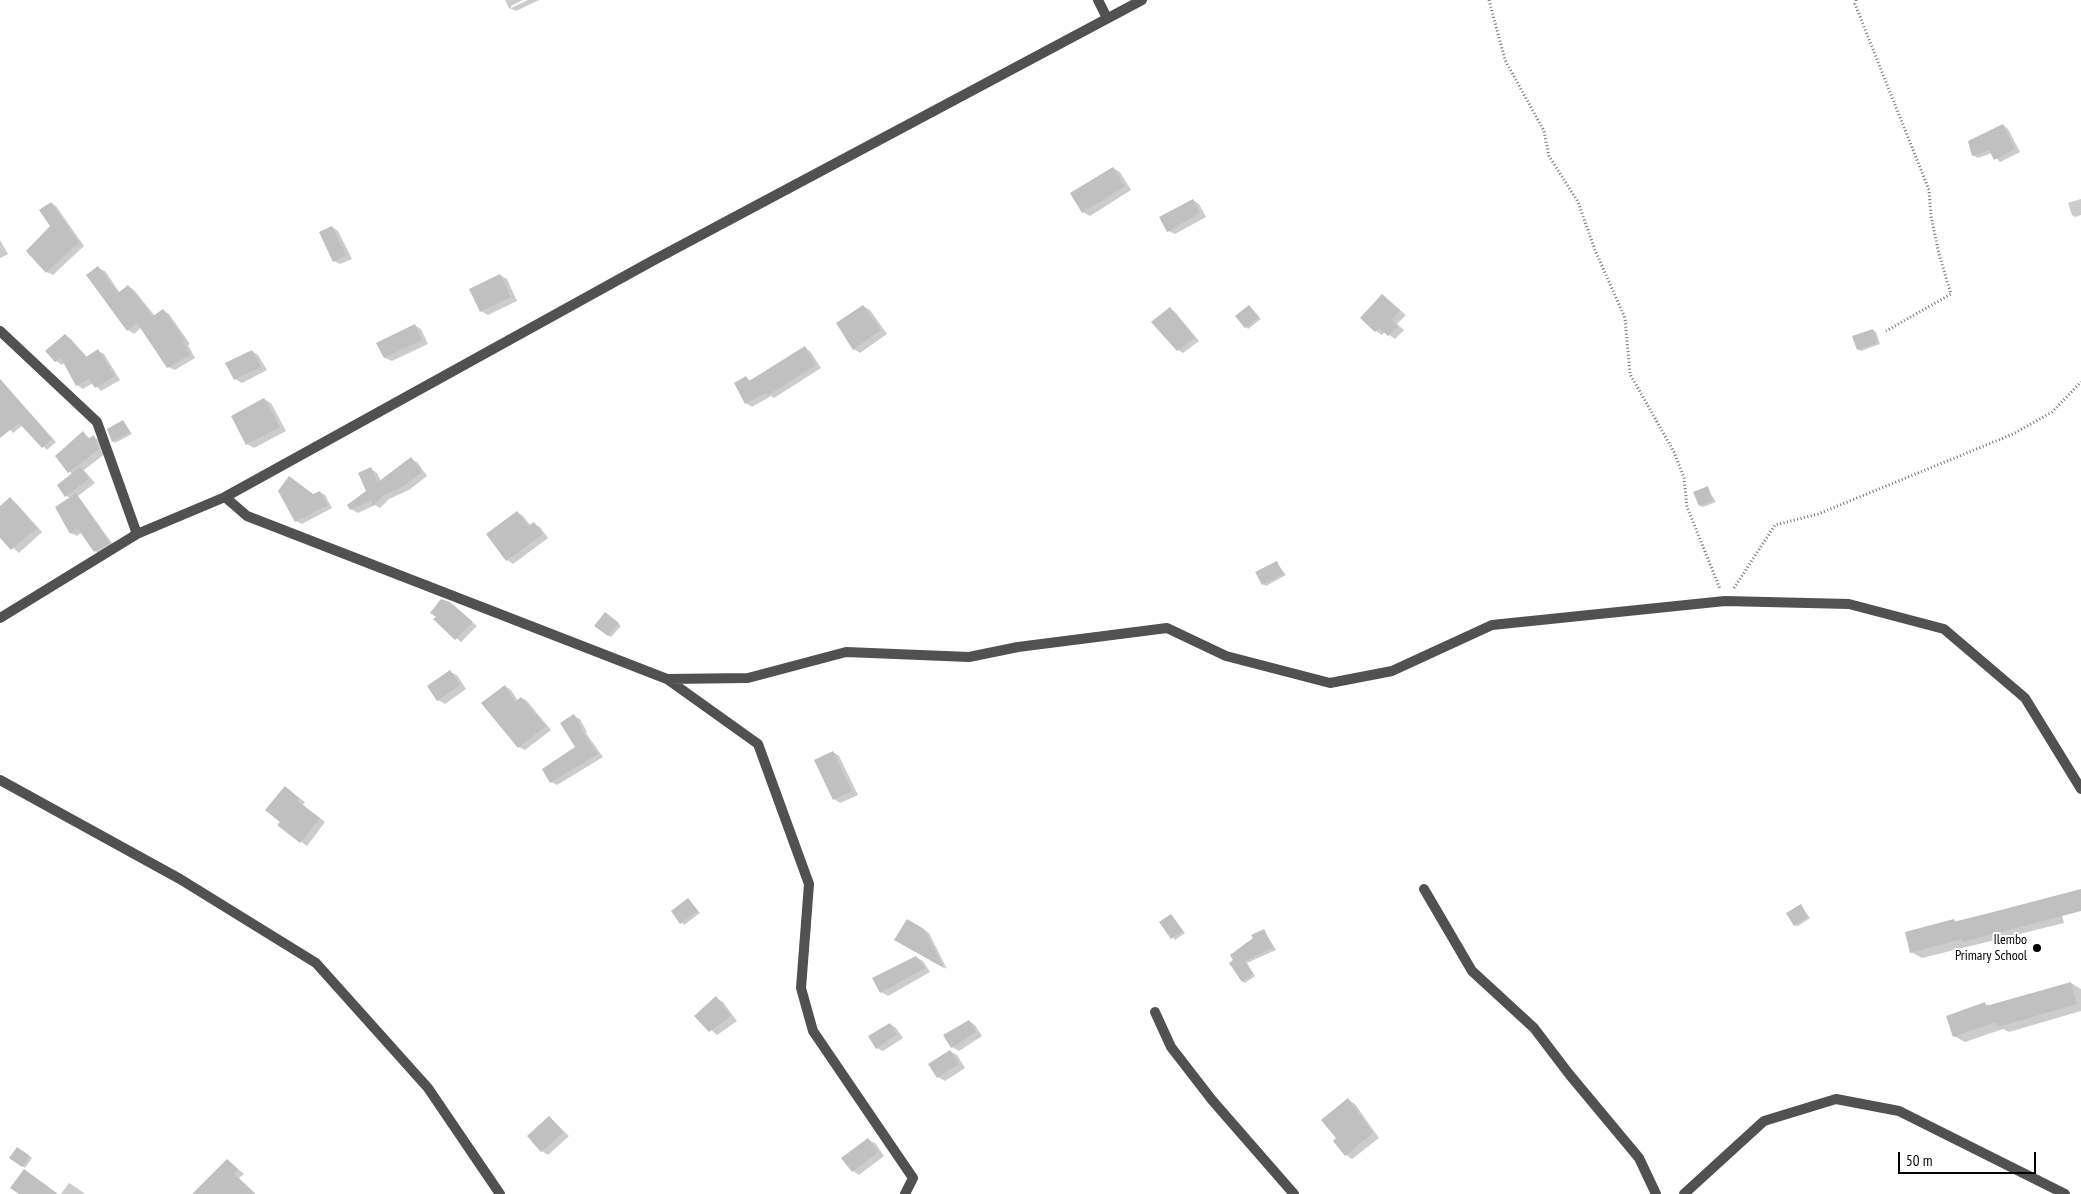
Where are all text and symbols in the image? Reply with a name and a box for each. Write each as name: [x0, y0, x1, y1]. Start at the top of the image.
place label: Ilembo Primary School: [1955, 932, 2027, 964]
marker: Ilembo Primary School: [2031, 942, 2043, 954]
scale bar: [1901, 1142, 2038, 1174]
text: 50 m: [1906, 1151, 1932, 1170]

